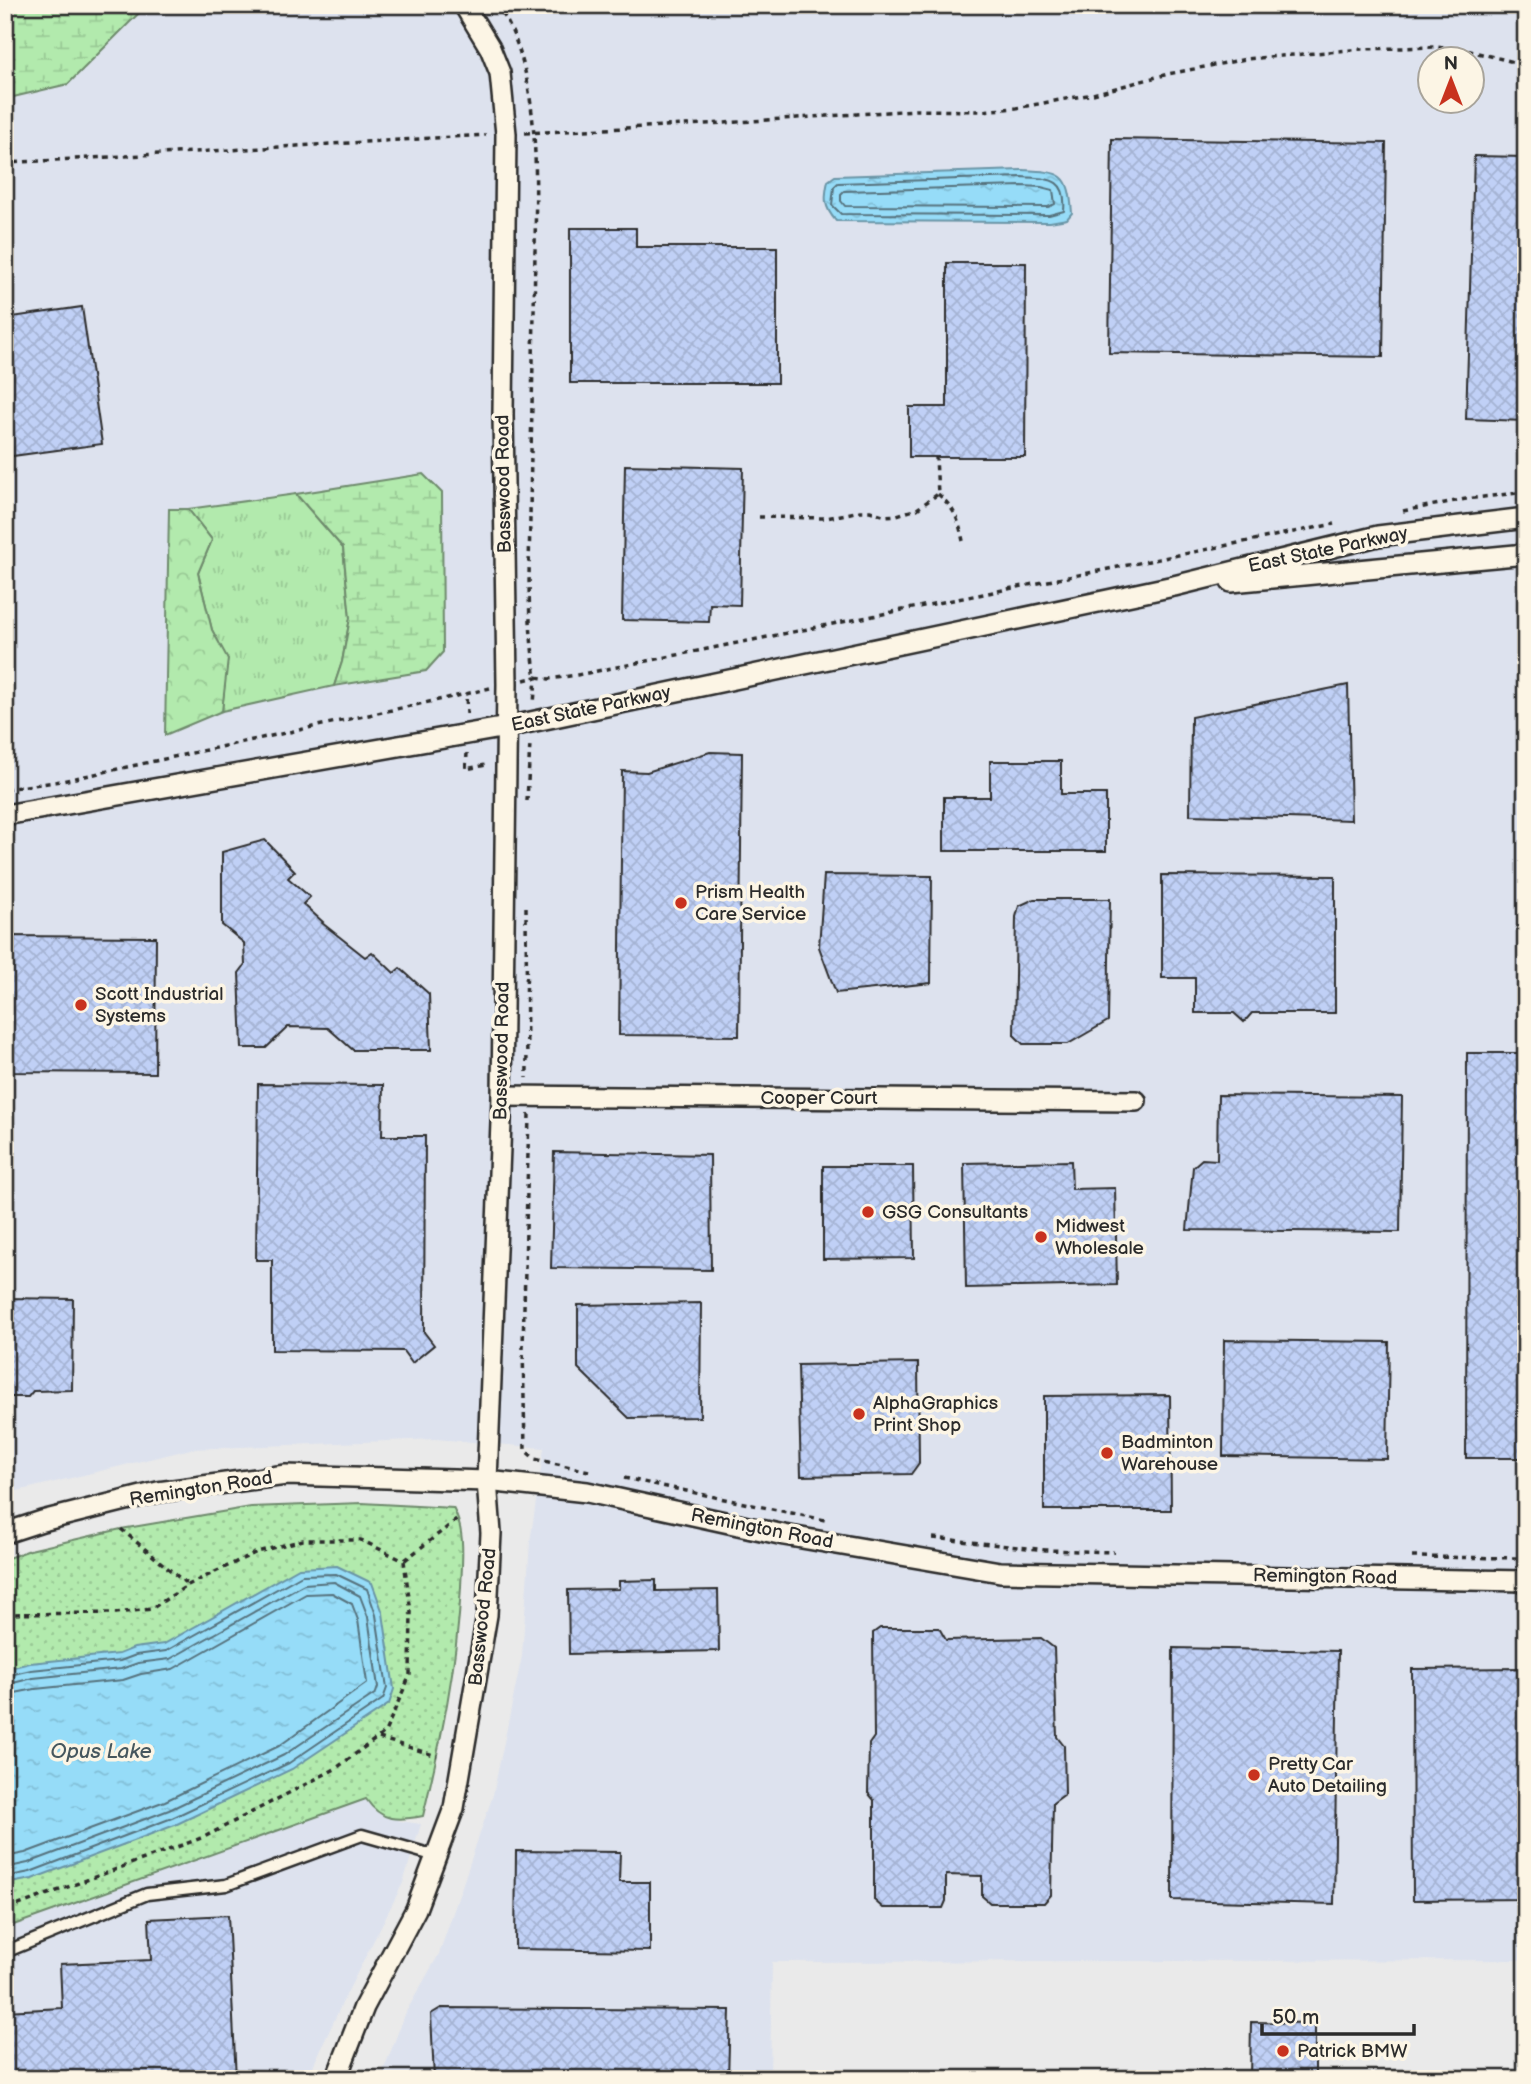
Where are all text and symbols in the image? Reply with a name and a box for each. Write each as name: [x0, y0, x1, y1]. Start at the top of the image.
north arrow: [1416, 46, 1486, 116]
text: N: [1444, 53, 1458, 76]
street label: Basswood Road: [491, 414, 517, 554]
street label: East State Parkway: [1246, 522, 1410, 578]
street label: East State Parkway: [509, 681, 673, 737]
place label: Prism Health Care Service: [695, 881, 806, 926]
marker: Prism Health Care Service: [673, 895, 689, 911]
street label: Basswood Road: [489, 981, 515, 1121]
place label: Scott Industrial Systems: [95, 983, 224, 1028]
marker: Scott Industrial Systems: [73, 997, 89, 1013]
street label: Cooper Court: [761, 1087, 878, 1110]
place label: GSG Consultants: [882, 1201, 1028, 1224]
marker: GSG Consultants: [860, 1204, 876, 1220]
place label: Midwest Wholesale: [1055, 1215, 1144, 1260]
marker: Midwest Wholesale: [1033, 1229, 1049, 1245]
place label: AlphaGraphics Print Shop: [873, 1392, 998, 1437]
marker: AlphaGraphics Print Shop: [851, 1406, 867, 1422]
place label: Badminton Warehouse: [1121, 1431, 1218, 1476]
marker: Badminton Warehouse: [1099, 1445, 1115, 1461]
street label: Remington Road: [128, 1466, 274, 1512]
street label: Remington Road: [689, 1504, 835, 1554]
street label: Basswood Road: [464, 1547, 502, 1687]
street label: Remington Road: [1253, 1564, 1397, 1590]
water label: Opus Lake: [50, 1739, 152, 1764]
place label: Pretty Car Auto Detailing: [1268, 1753, 1387, 1798]
marker: Pretty Car Auto Detailing: [1246, 1767, 1262, 1783]
scale bar: [1262, 1993, 1414, 2037]
text: 50 m: [1272, 2005, 1319, 2030]
place label: Patrick BMW: [1297, 2040, 1408, 2063]
marker: Patrick BMW: [1275, 2043, 1291, 2059]

